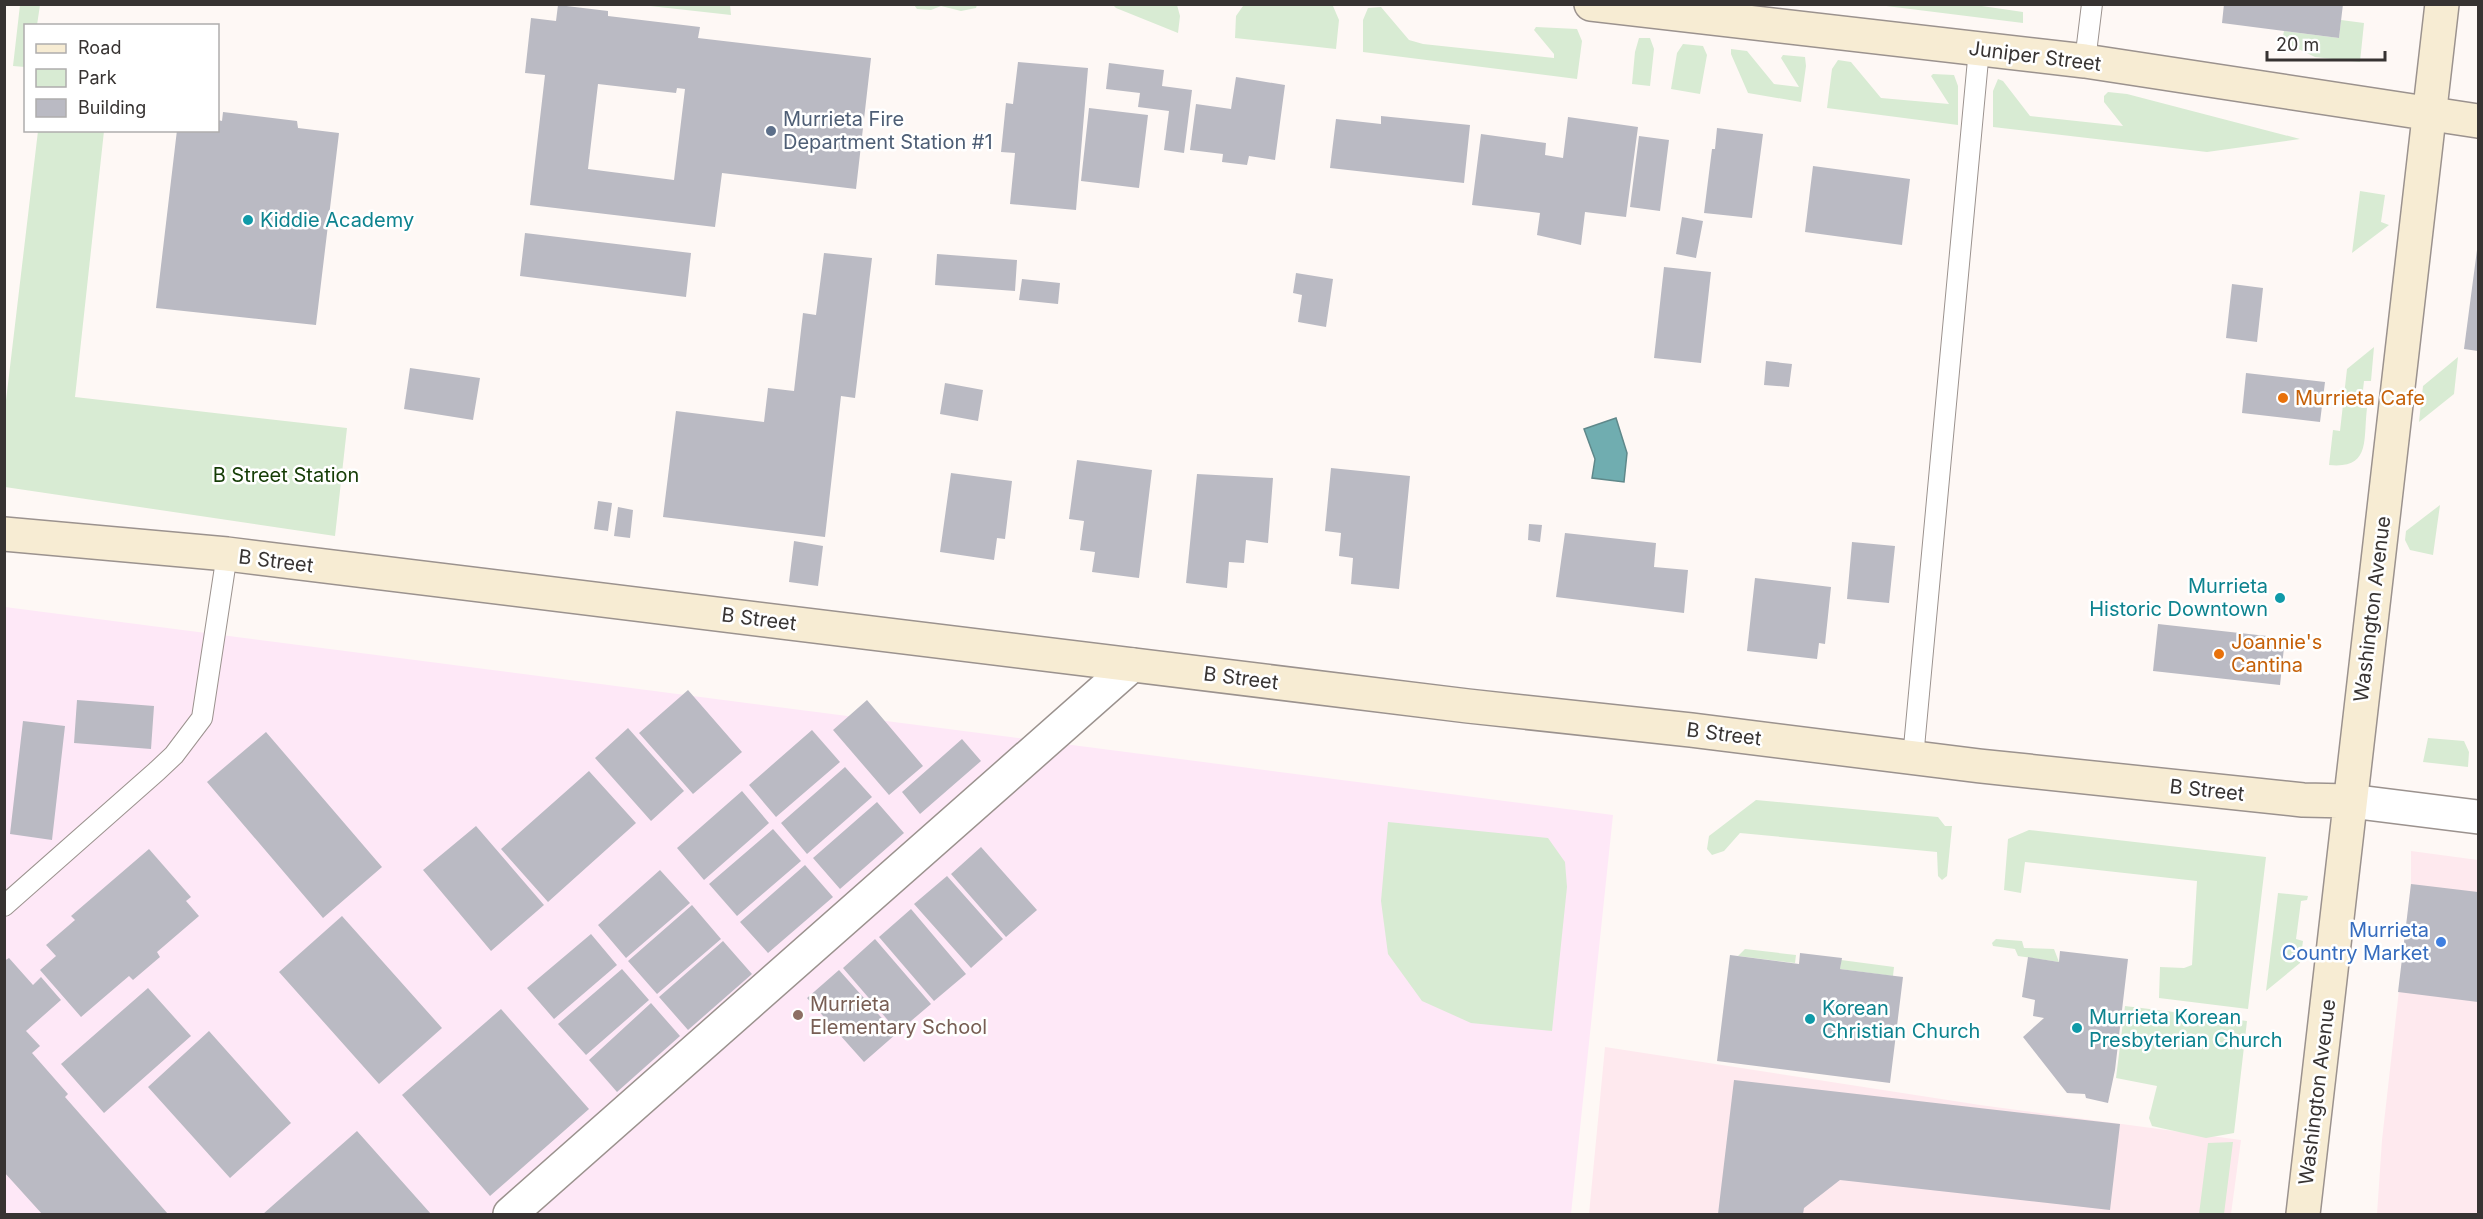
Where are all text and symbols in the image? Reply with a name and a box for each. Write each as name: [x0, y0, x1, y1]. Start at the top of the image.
legend: [24, 24, 219, 132]
scale bar: [2267, 24, 2386, 62]
text: 20 m: [2276, 34, 2319, 55]
street label: Juniper Street: [1967, 36, 2103, 76]
text: Road: [78, 37, 121, 58]
text: Park: [78, 67, 117, 88]
text: Building: [78, 97, 146, 118]
place label: Murrieta Fire Department Station #1: [783, 107, 993, 154]
marker: Murrieta Fire Department Station #1: [764, 124, 778, 138]
place label: Kiddie Academy: [260, 208, 414, 232]
marker: Kiddie Academy: [241, 213, 255, 227]
place label: Murrieta Cafe: [2295, 386, 2425, 410]
marker: Murrieta Cafe: [2276, 391, 2290, 405]
park label: B Street Station: [213, 463, 359, 487]
street label: Washington Avenue: [2349, 515, 2395, 703]
street label: B Street: [237, 545, 315, 578]
place label: Murrieta Historic Downtown: [2089, 574, 2268, 621]
marker: Murrieta Historic Downtown: [2273, 591, 2287, 605]
street label: B Street: [720, 603, 798, 636]
place label: Joannie's Cantina: [2231, 630, 2322, 677]
marker: Joannie's Cantina: [2212, 647, 2226, 661]
street label: B Street: [1202, 662, 1280, 695]
street label: B Street: [1685, 718, 1763, 751]
street label: B Street: [2168, 774, 2246, 806]
place label: Murrieta Country Market: [2282, 918, 2429, 965]
marker: Murrieta Country Market: [2434, 935, 2448, 949]
place label: Murrieta Elementary School: [810, 992, 987, 1039]
place label: Korean Christian Church: [1822, 996, 1980, 1043]
street label: Washington Avenue: [2294, 998, 2340, 1186]
place label: Murrieta Korean Presbyterian Church: [2089, 1005, 2283, 1052]
marker: Murrieta Elementary School: [791, 1008, 805, 1022]
marker: Korean Christian Church: [1803, 1012, 1817, 1026]
marker: Murrieta Korean Presbyterian Church: [2070, 1021, 2084, 1035]

